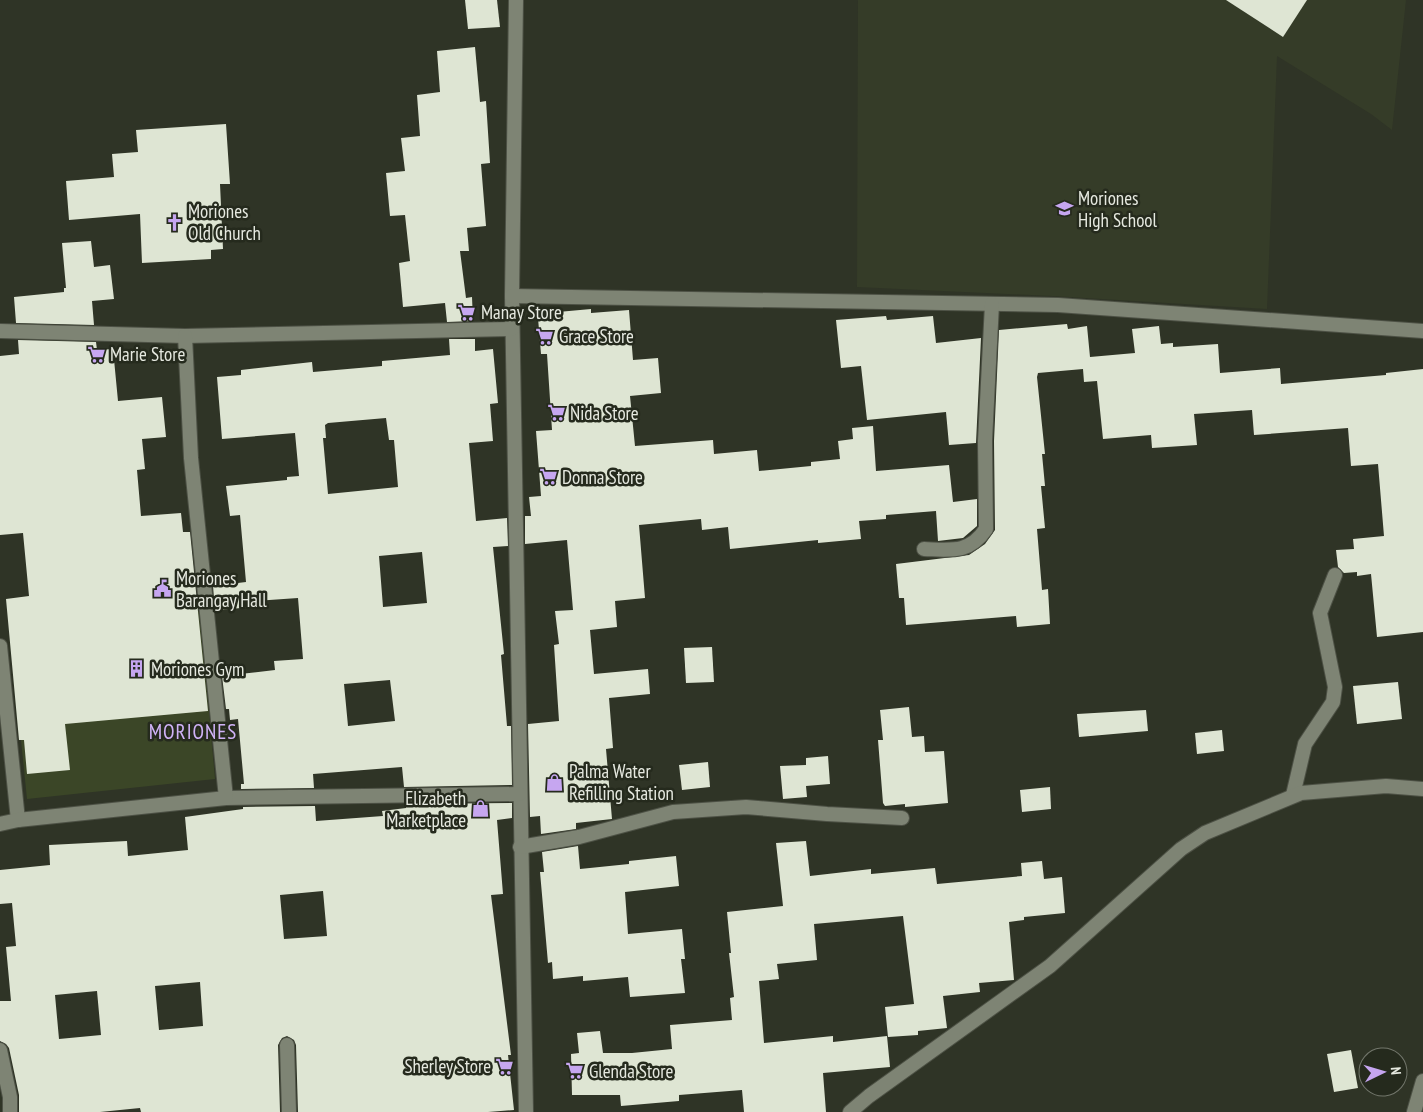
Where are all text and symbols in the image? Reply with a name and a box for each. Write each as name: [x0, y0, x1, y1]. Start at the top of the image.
place label: Moriones High School: [1078, 186, 1158, 232]
place label: Moriones Old Church: [188, 199, 261, 245]
school or university icon: Moriones High School: [1054, 199, 1074, 219]
church icon: Moriones Old Church: [164, 212, 184, 232]
place label: Manay Store: [481, 300, 562, 324]
supermarket icon: Manay Store: [457, 302, 477, 322]
place label: Grace Store: [559, 324, 634, 348]
supermarket icon: Grace Store: [535, 326, 555, 346]
place label: Marie Store: [110, 342, 186, 366]
supermarket icon: Marie Store: [86, 344, 106, 364]
place label: Nida Store: [570, 401, 639, 425]
supermarket icon: Nida Store: [546, 403, 566, 423]
place label: Donna Store: [562, 465, 643, 489]
supermarket icon: Donna Store: [538, 467, 558, 487]
place label: Moriones Barangay Hall: [176, 566, 267, 612]
public building icon: Moriones Barangay Hall: [152, 579, 172, 599]
place label: Moriones Gym: [151, 657, 244, 681]
building icon: Moriones Gym: [127, 659, 147, 679]
district label: MORIONES: [149, 718, 237, 745]
place label: Palma Water Refilling Station: [569, 759, 674, 805]
shop icon: Palma Water Refilling Station: [545, 772, 565, 792]
place label: Elizabeth Marketplace: [386, 786, 466, 832]
shop icon: Elizabeth Marketplace: [470, 799, 490, 819]
north arrow: [1358, 1047, 1408, 1097]
place label: Sherley Store: [404, 1054, 491, 1078]
supermarket icon: Sherley Store: [495, 1056, 515, 1076]
place label: Glenda Store: [589, 1059, 673, 1083]
supermarket icon: Glenda Store: [565, 1061, 585, 1081]
text: N: [1387, 1066, 1405, 1075]

